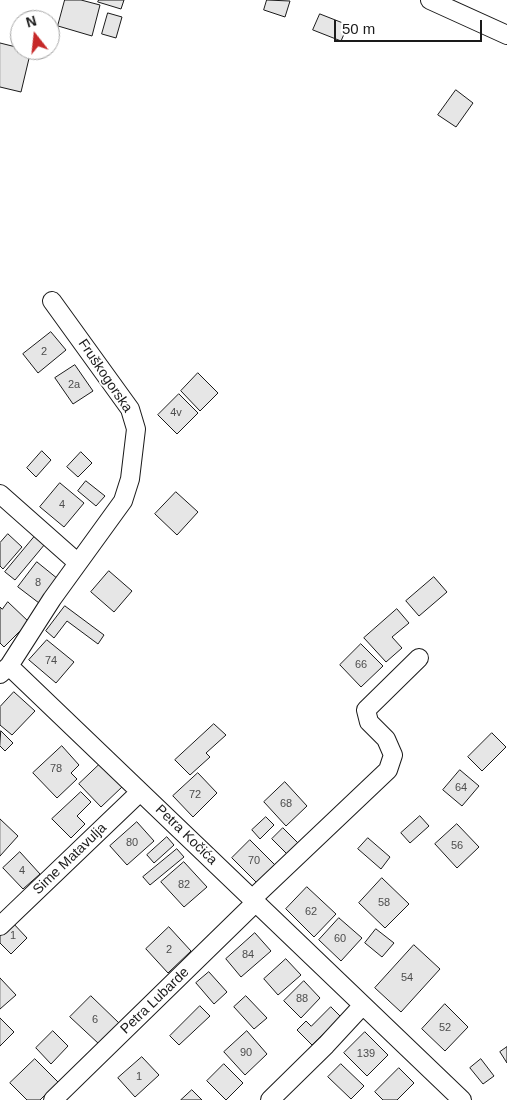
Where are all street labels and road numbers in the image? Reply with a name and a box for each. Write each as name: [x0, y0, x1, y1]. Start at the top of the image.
street label: Fruškogorska: [74, 336, 136, 416]
street label: Petra Kočića: [152, 801, 220, 869]
street label: Sime Matavulja: [30, 820, 110, 898]
street label: Petra Lubarde: [117, 964, 193, 1038]

